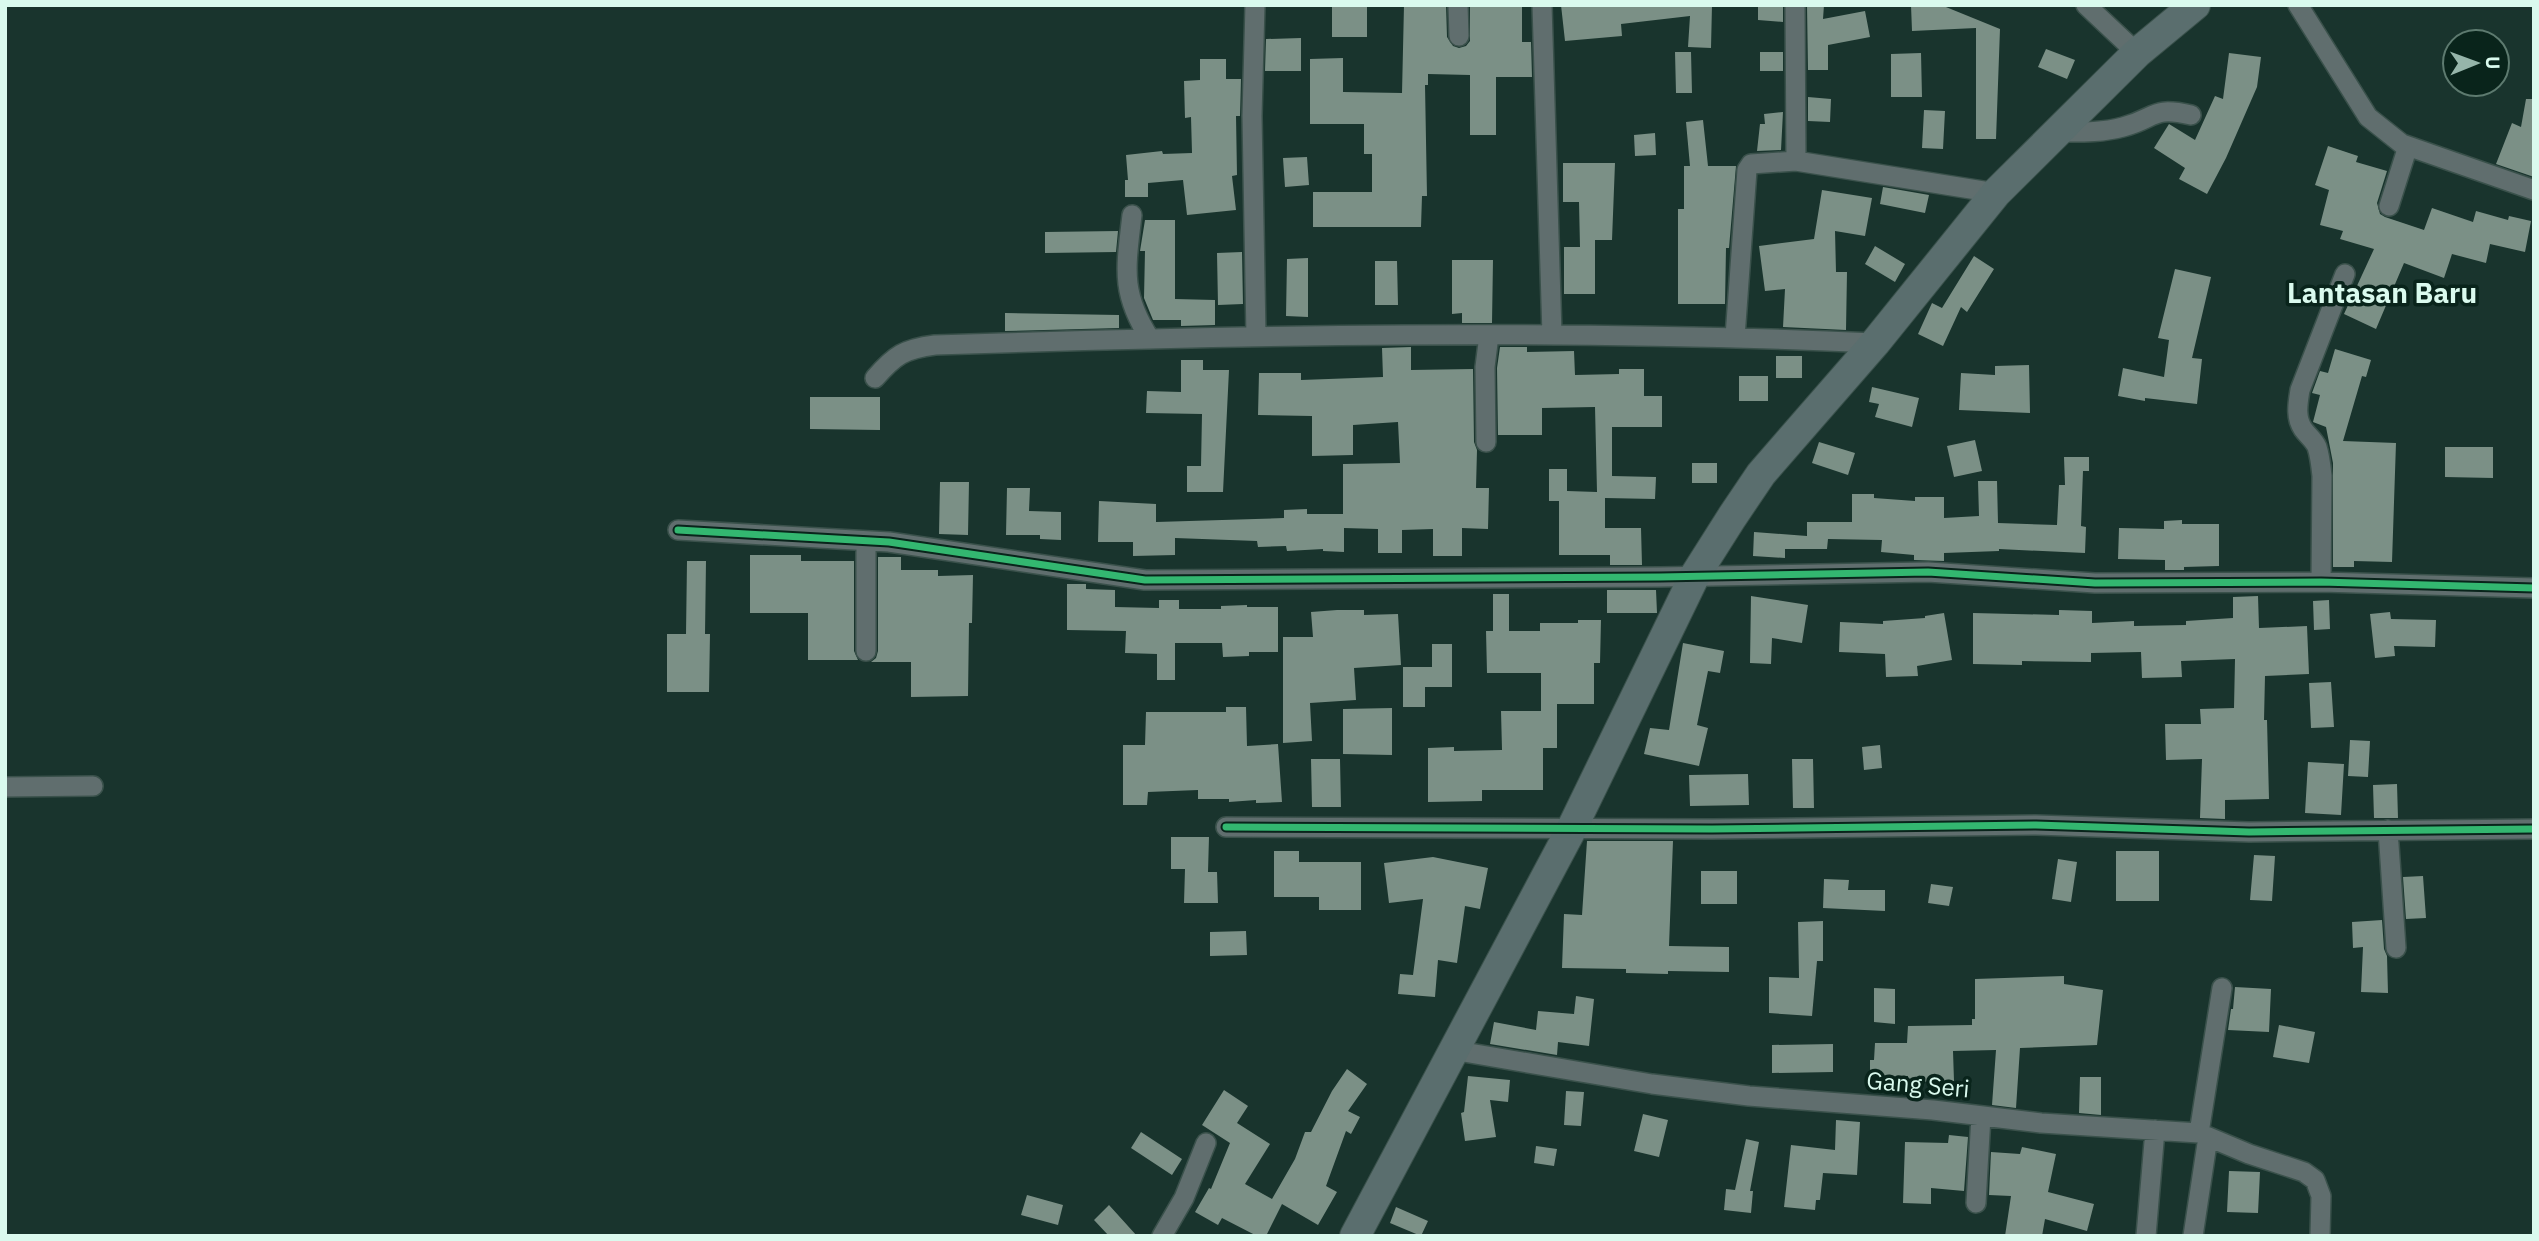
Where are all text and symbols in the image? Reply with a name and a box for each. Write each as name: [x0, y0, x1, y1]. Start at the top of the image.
north arrow: [2441, 28, 2511, 98]
text: U: [2481, 56, 2505, 70]
district label: Lantasan Baru: [2287, 274, 2477, 311]
street label: Gang Seri: [1865, 1064, 1971, 1104]

